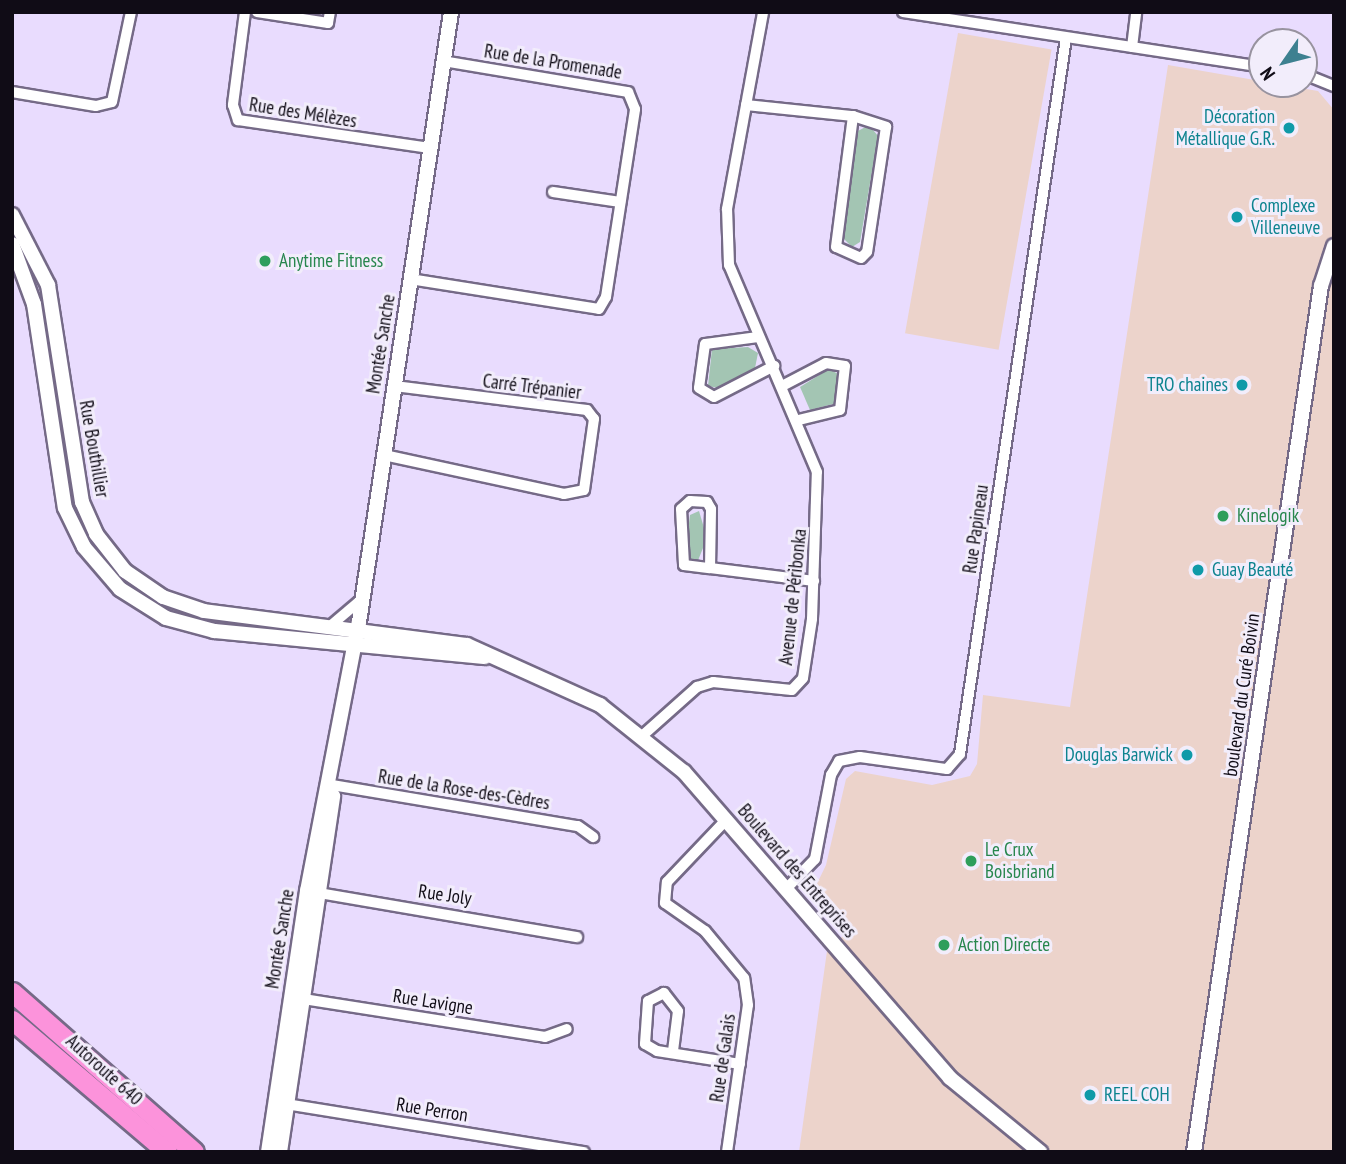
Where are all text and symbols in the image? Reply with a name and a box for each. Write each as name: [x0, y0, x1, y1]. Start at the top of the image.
north arrow: [1248, 28, 1318, 98]
street label: Rue de la Promenade: [483, 40, 623, 84]
text: N: [1255, 63, 1280, 85]
street label: Rue des Mélèzes: [248, 93, 358, 133]
place label: Décoration Métallique G.R.: [1176, 106, 1275, 150]
marker: Décoration Métallique G.R.: [1281, 120, 1297, 136]
place label: Complexe Villeneuve: [1251, 195, 1320, 239]
marker: Complexe Villeneuve: [1229, 209, 1245, 225]
place label: Anytime Fitness: [279, 250, 383, 272]
marker: Anytime Fitness: [257, 253, 273, 269]
street label: Montée Sanche: [362, 293, 400, 395]
street label: Carré Trépanier: [481, 370, 583, 404]
place label: TRO chaines: [1147, 374, 1228, 396]
marker: TRO chaines: [1234, 377, 1250, 393]
street label: Rue Bouthillier: [74, 399, 114, 499]
street label: Rue Papineau: [958, 483, 994, 575]
place label: Kinelogik: [1237, 505, 1299, 527]
marker: Kinelogik: [1215, 508, 1231, 524]
street label: Avenue de Péribonka: [774, 528, 812, 666]
place label: Guay Beauté: [1212, 559, 1294, 581]
marker: Guay Beauté: [1190, 562, 1206, 578]
street label: boulevard du Curé Boivin: [1219, 612, 1265, 778]
place label: Douglas Barwick: [1065, 744, 1173, 766]
marker: Douglas Barwick: [1179, 747, 1195, 763]
street label: Rue de la Rose-des-Cèdres: [377, 765, 551, 815]
street label: Boulevard des Entreprises: [733, 800, 861, 942]
place label: Le Crux Boisbriand: [985, 839, 1054, 883]
marker: Le Crux Boisbriand: [963, 853, 979, 869]
street label: Rue Joly: [417, 880, 473, 910]
street label: Montée Sanche: [261, 888, 299, 990]
place label: Action Directe: [958, 934, 1050, 956]
marker: Action Directe: [936, 937, 952, 953]
street label: Rue Lavigne: [392, 984, 474, 1020]
street label: Rue de Galais: [706, 1012, 740, 1104]
street label: Autoroute 640: [61, 1030, 147, 1110]
place label: REEL COH: [1104, 1084, 1170, 1106]
marker: REEL COH: [1082, 1087, 1098, 1103]
street label: Rue Perron: [395, 1093, 469, 1127]

